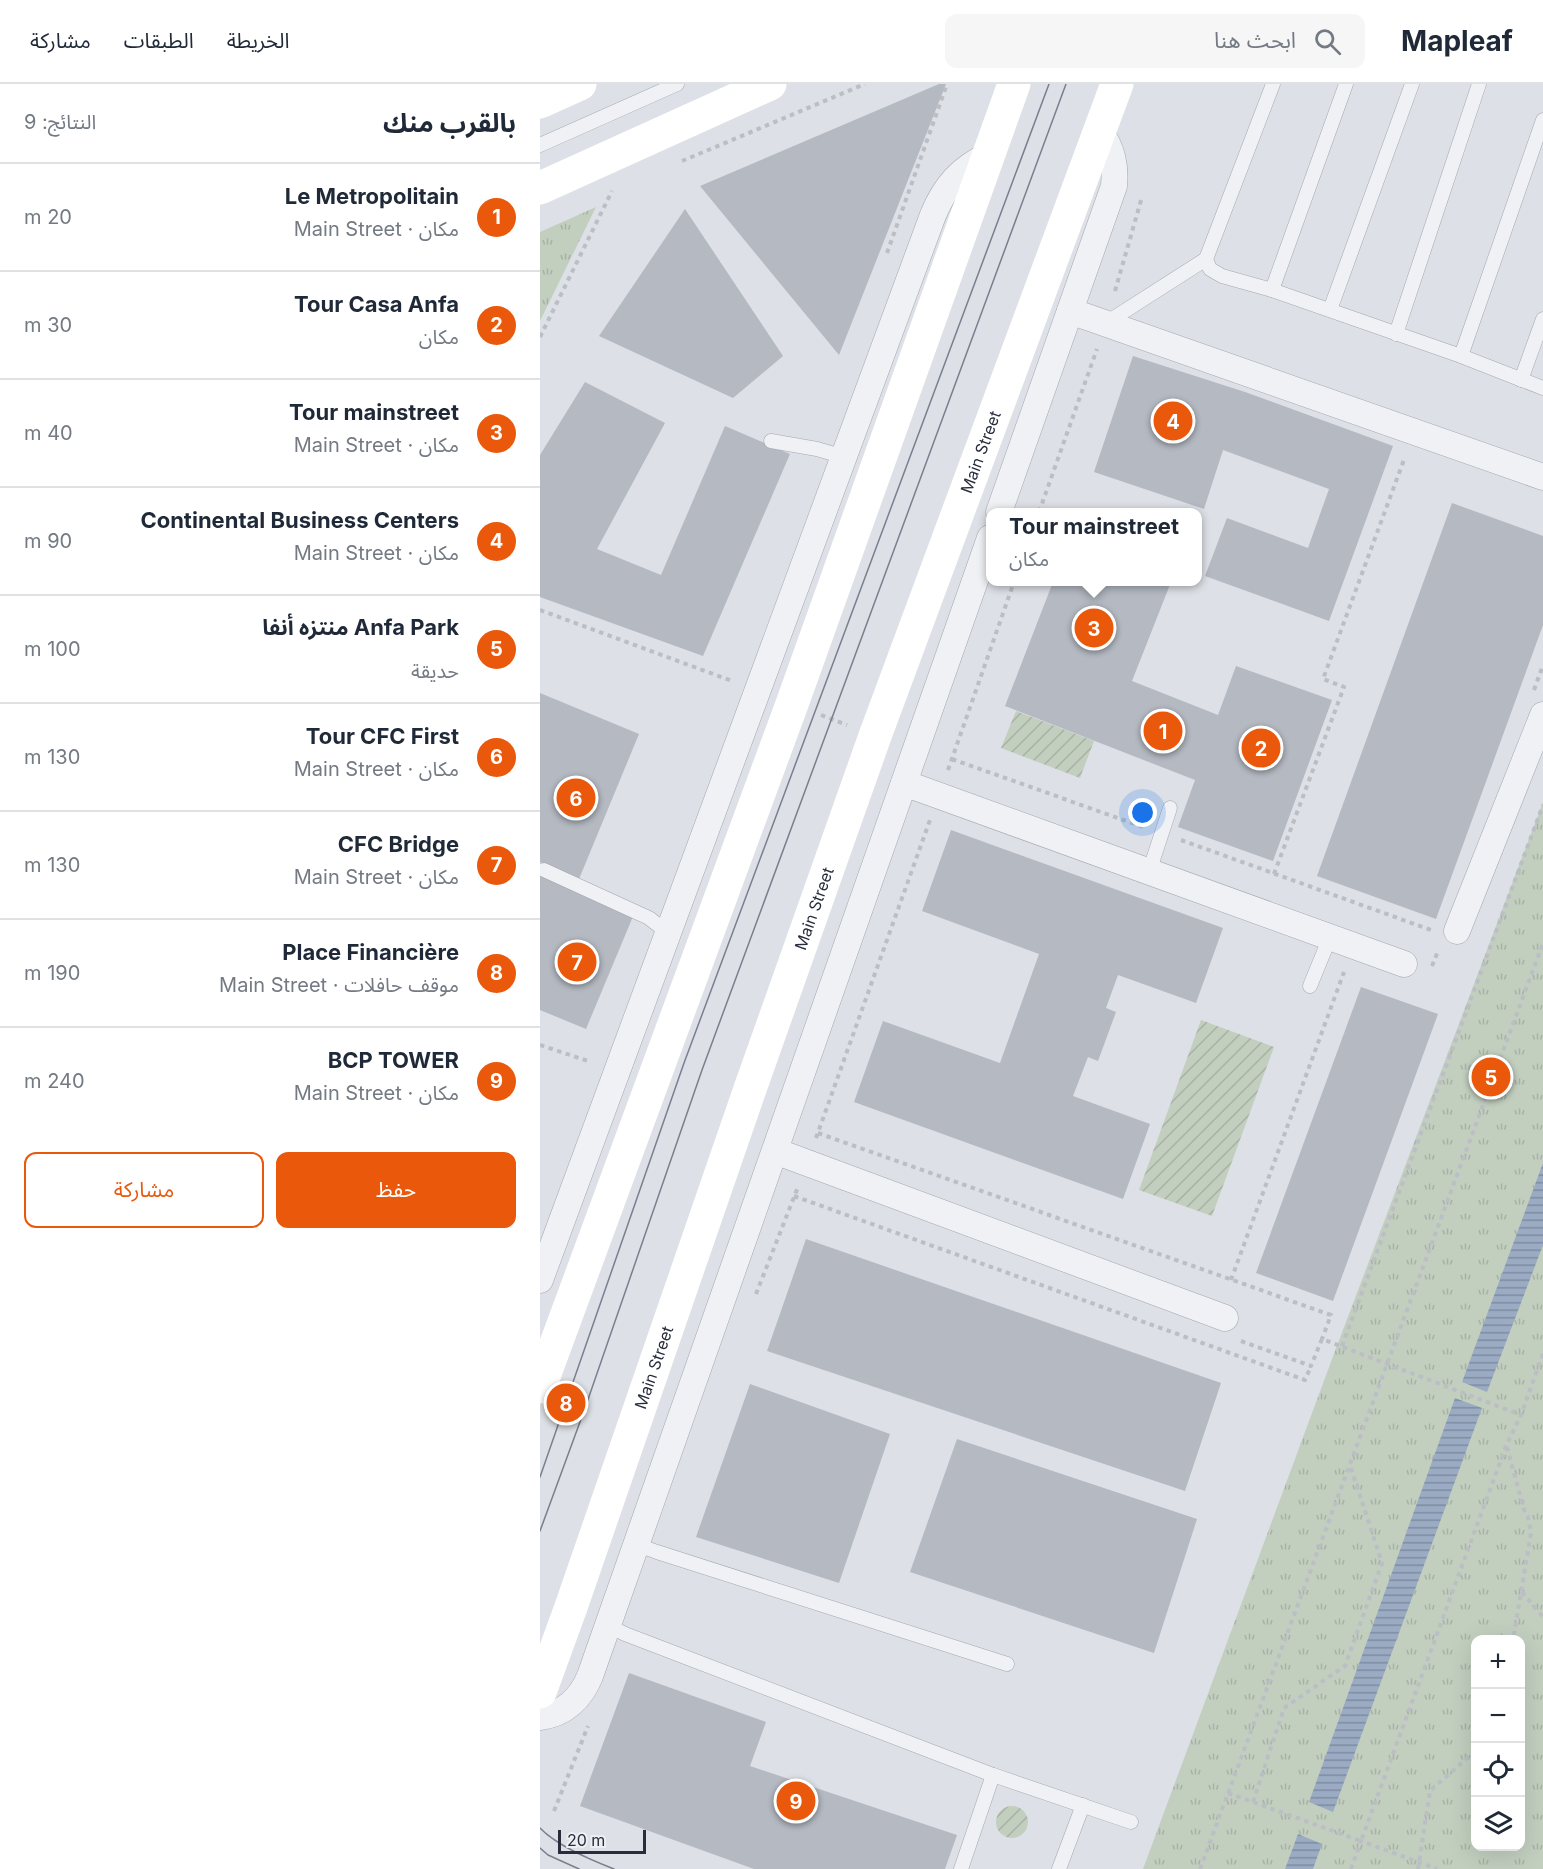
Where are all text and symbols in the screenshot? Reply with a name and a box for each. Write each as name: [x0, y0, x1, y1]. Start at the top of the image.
search box: [945, 14, 1365, 68]
text: Mapleaf: [1401, 24, 1513, 58]
icon: search: [1311, 25, 1344, 58]
text: ابحث هنا: [1214, 27, 1296, 53]
text: مشاركة: [30, 28, 91, 53]
text: الطبقات: [124, 28, 194, 53]
text: الخريطة: [227, 28, 290, 53]
text: بالقرب منك: [383, 107, 516, 138]
text: النتائج: 9: [24, 110, 96, 134]
text: Le Metropolitain: [285, 183, 459, 209]
text: 20 m: [24, 205, 72, 229]
text: 1: [492, 205, 501, 229]
text: مكان · Main Street: [294, 217, 459, 241]
text: Tour Casa Anfa: [294, 291, 459, 317]
text: 30 m: [24, 313, 72, 337]
text: 2: [490, 313, 503, 337]
text: مكان: [419, 325, 459, 349]
pin: 4: [1154, 398, 1192, 444]
text: Tour mainstreet: [289, 399, 459, 425]
street label: Main Street: [956, 408, 1005, 496]
text: 40 m: [24, 421, 73, 445]
text: 3: [490, 421, 503, 445]
text: مكان · Main Street: [294, 433, 459, 457]
text: Continental Business Centers: [140, 507, 459, 533]
popup: [986, 508, 1202, 586]
text: Tour mainstreet: [1009, 513, 1179, 539]
text: 90 m: [24, 529, 72, 553]
text: 4: [490, 529, 503, 553]
text: مكان · Main Street: [294, 541, 459, 565]
text: مكان: [1009, 547, 1049, 571]
pin: 3: [1074, 606, 1114, 650]
text: Anfa Park منتزه أنفا: [262, 614, 459, 640]
text: 100 m: [24, 637, 81, 661]
text: 5: [490, 637, 503, 661]
text: حديقة: [411, 659, 459, 683]
pin: 1: [1144, 708, 1182, 754]
text: Tour CFC First: [306, 723, 459, 749]
pin: 2: [1242, 726, 1280, 770]
text: 130 m: [24, 745, 80, 769]
text: 6: [490, 745, 503, 769]
text: مكان · Main Street: [294, 757, 459, 781]
pin: 6: [556, 776, 596, 820]
your location: [1128, 798, 1157, 827]
text: CFC Bridge: [338, 831, 459, 857]
text: 130 m: [24, 853, 80, 877]
text: 7: [491, 853, 502, 877]
street label: Main Street: [790, 864, 838, 953]
text: مكان · Main Street: [294, 865, 459, 889]
text: Place Financière: [282, 939, 459, 965]
pin: 7: [558, 940, 597, 984]
text: 190 m: [24, 961, 80, 985]
text: 8: [490, 961, 503, 985]
text: موقف حافلات · Main Street: [219, 973, 459, 997]
text: BCP TOWER: [328, 1047, 459, 1073]
pin: 5: [1472, 1054, 1510, 1100]
text: 240 m: [24, 1069, 85, 1093]
text: 9: [490, 1069, 503, 1093]
text: مكان · Main Street: [294, 1081, 459, 1105]
button: مشاركة: [24, 1152, 264, 1228]
button: حفظ: [276, 1152, 516, 1228]
street label: Main Street: [630, 1323, 677, 1411]
pin: 8: [546, 1380, 586, 1426]
map controls: [1471, 1635, 1525, 1851]
button: +: [1471, 1635, 1525, 1689]
button: −: [1471, 1689, 1525, 1743]
button: locate: [1471, 1743, 1525, 1797]
pin: 9: [776, 1778, 816, 1824]
button: layers: [1471, 1797, 1525, 1851]
scale bar: [558, 1827, 646, 1854]
text: 20 m: [567, 1830, 605, 1850]

